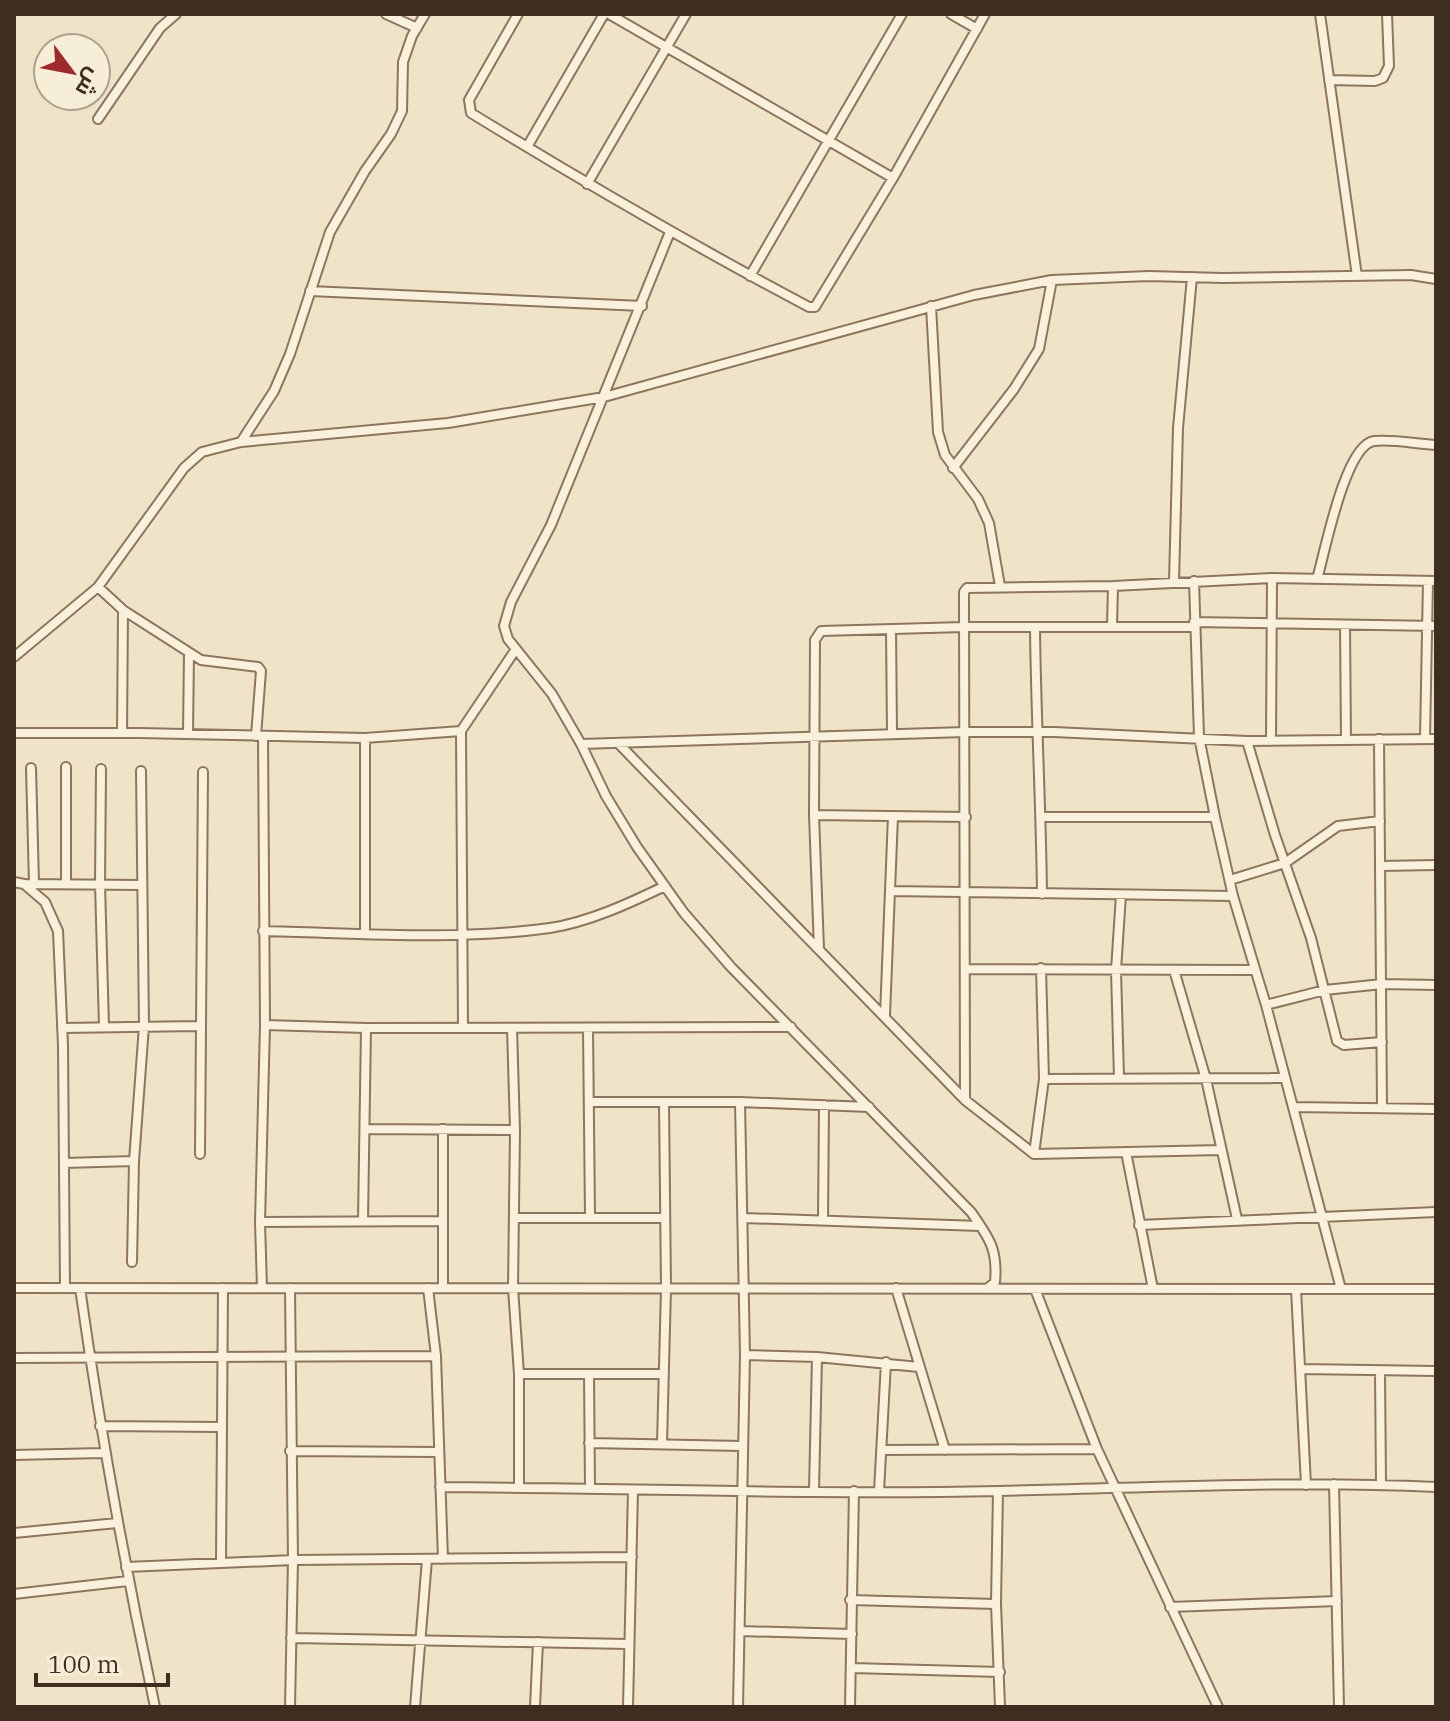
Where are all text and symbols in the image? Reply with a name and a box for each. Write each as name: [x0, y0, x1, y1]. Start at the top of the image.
north arrow: [32, 32, 112, 112]
text: ش: [70, 63, 109, 103]
scale bar: [36, 1637, 168, 1687]
text: 100 m: [48, 1648, 120, 1680]

